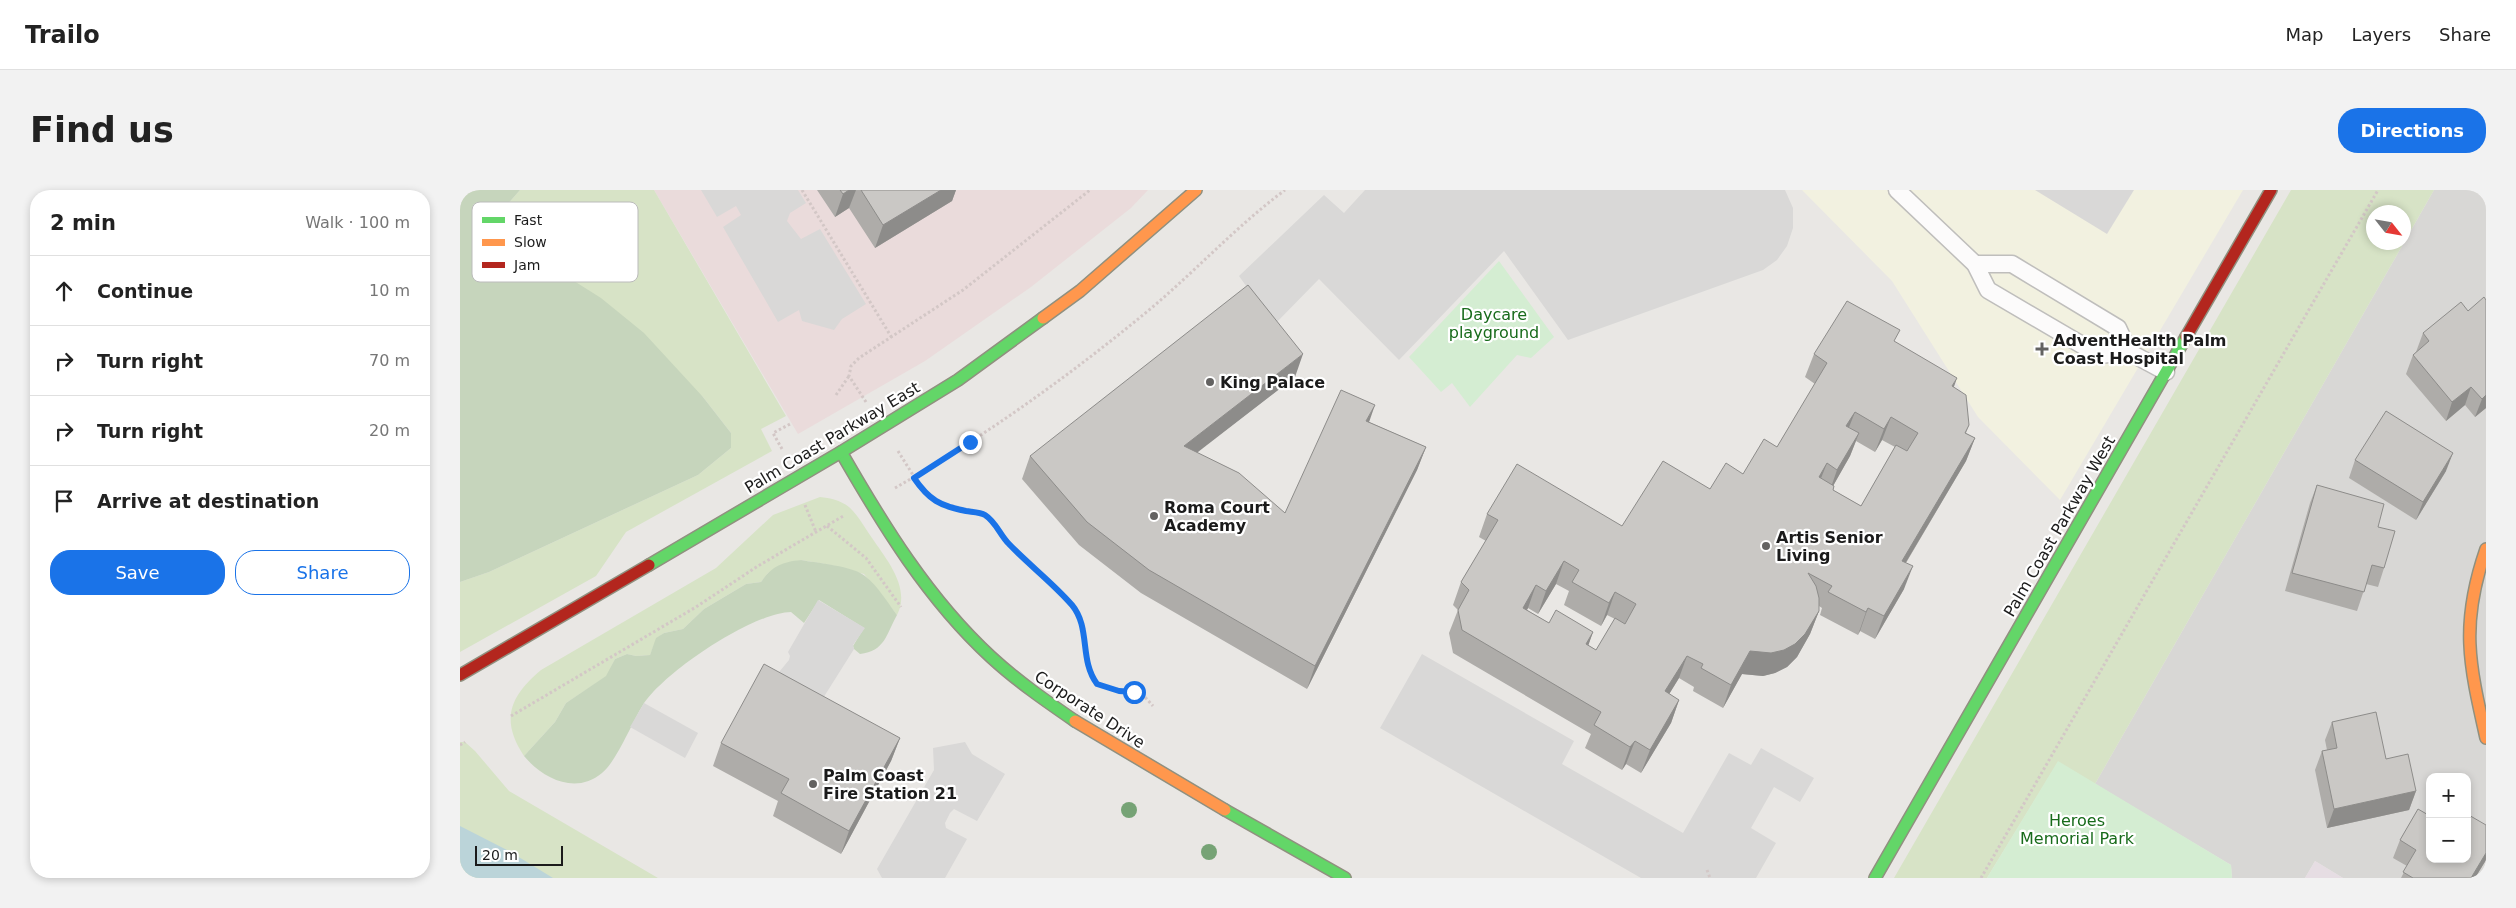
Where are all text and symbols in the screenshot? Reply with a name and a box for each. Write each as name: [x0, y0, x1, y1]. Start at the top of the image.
text: Trailo: [25, 21, 100, 49]
text: Map: [2285, 24, 2323, 45]
text: Layers: [2351, 24, 2411, 45]
text: Share: [2439, 24, 2491, 45]
button: Directions: [2338, 108, 2486, 153]
text: Find us: [30, 110, 174, 150]
legend: [472, 202, 638, 282]
north arrow: [2366, 205, 2411, 250]
text: 2 min: [50, 211, 116, 235]
text: Fast: [514, 212, 543, 228]
text: Walk · 100 m: [305, 213, 410, 232]
text: Slow: [514, 234, 547, 250]
text: Jam: [513, 257, 540, 273]
icon: ahead: [50, 277, 78, 305]
text: Continue: [97, 280, 193, 302]
text: 10 m: [369, 281, 410, 300]
park label: Daycare playground: [1449, 305, 1539, 342]
place label: AdventHealth Palm Coast Hospital: [2053, 331, 2227, 368]
marker: AdventHealth Palm Coast Hospital: [2035, 342, 2049, 356]
icon: right: [50, 347, 78, 375]
text: Turn right: [97, 350, 203, 372]
text: 70 m: [369, 351, 410, 370]
place label: King Palace: [1220, 373, 1325, 392]
marker: King Palace: [1204, 376, 1216, 388]
street label: Palm Coast Parkway East: [741, 378, 923, 497]
icon: right: [50, 417, 78, 445]
text: Turn right: [97, 420, 203, 442]
text: 20 m: [369, 421, 410, 440]
route end: [959, 431, 982, 454]
street label: Palm Coast Parkway West: [2000, 432, 2119, 620]
icon: arrive: [50, 487, 78, 515]
text: Arrive at destination: [97, 490, 319, 512]
place label: Roma Court Academy: [1164, 498, 1270, 535]
marker: Roma Court Academy: [1148, 510, 1160, 522]
place label: Artis Senior Living: [1776, 528, 1883, 565]
marker: Artis Senior Living: [1760, 540, 1772, 552]
button: Save: [50, 550, 225, 595]
button: Share: [235, 550, 410, 595]
street label: Corporate Drive: [1031, 667, 1148, 752]
route start: [1123, 681, 1146, 704]
place label: Palm Coast Fire Station 21: [823, 766, 957, 803]
map controls: [2426, 773, 2471, 863]
button: +: [2426, 773, 2471, 818]
marker: Palm Coast Fire Station 21: [807, 778, 819, 790]
park label: Heroes Memorial Park: [2020, 811, 2135, 848]
button: −: [2426, 818, 2471, 863]
scale bar: [475, 843, 562, 866]
text: 20 m: [482, 847, 518, 863]

